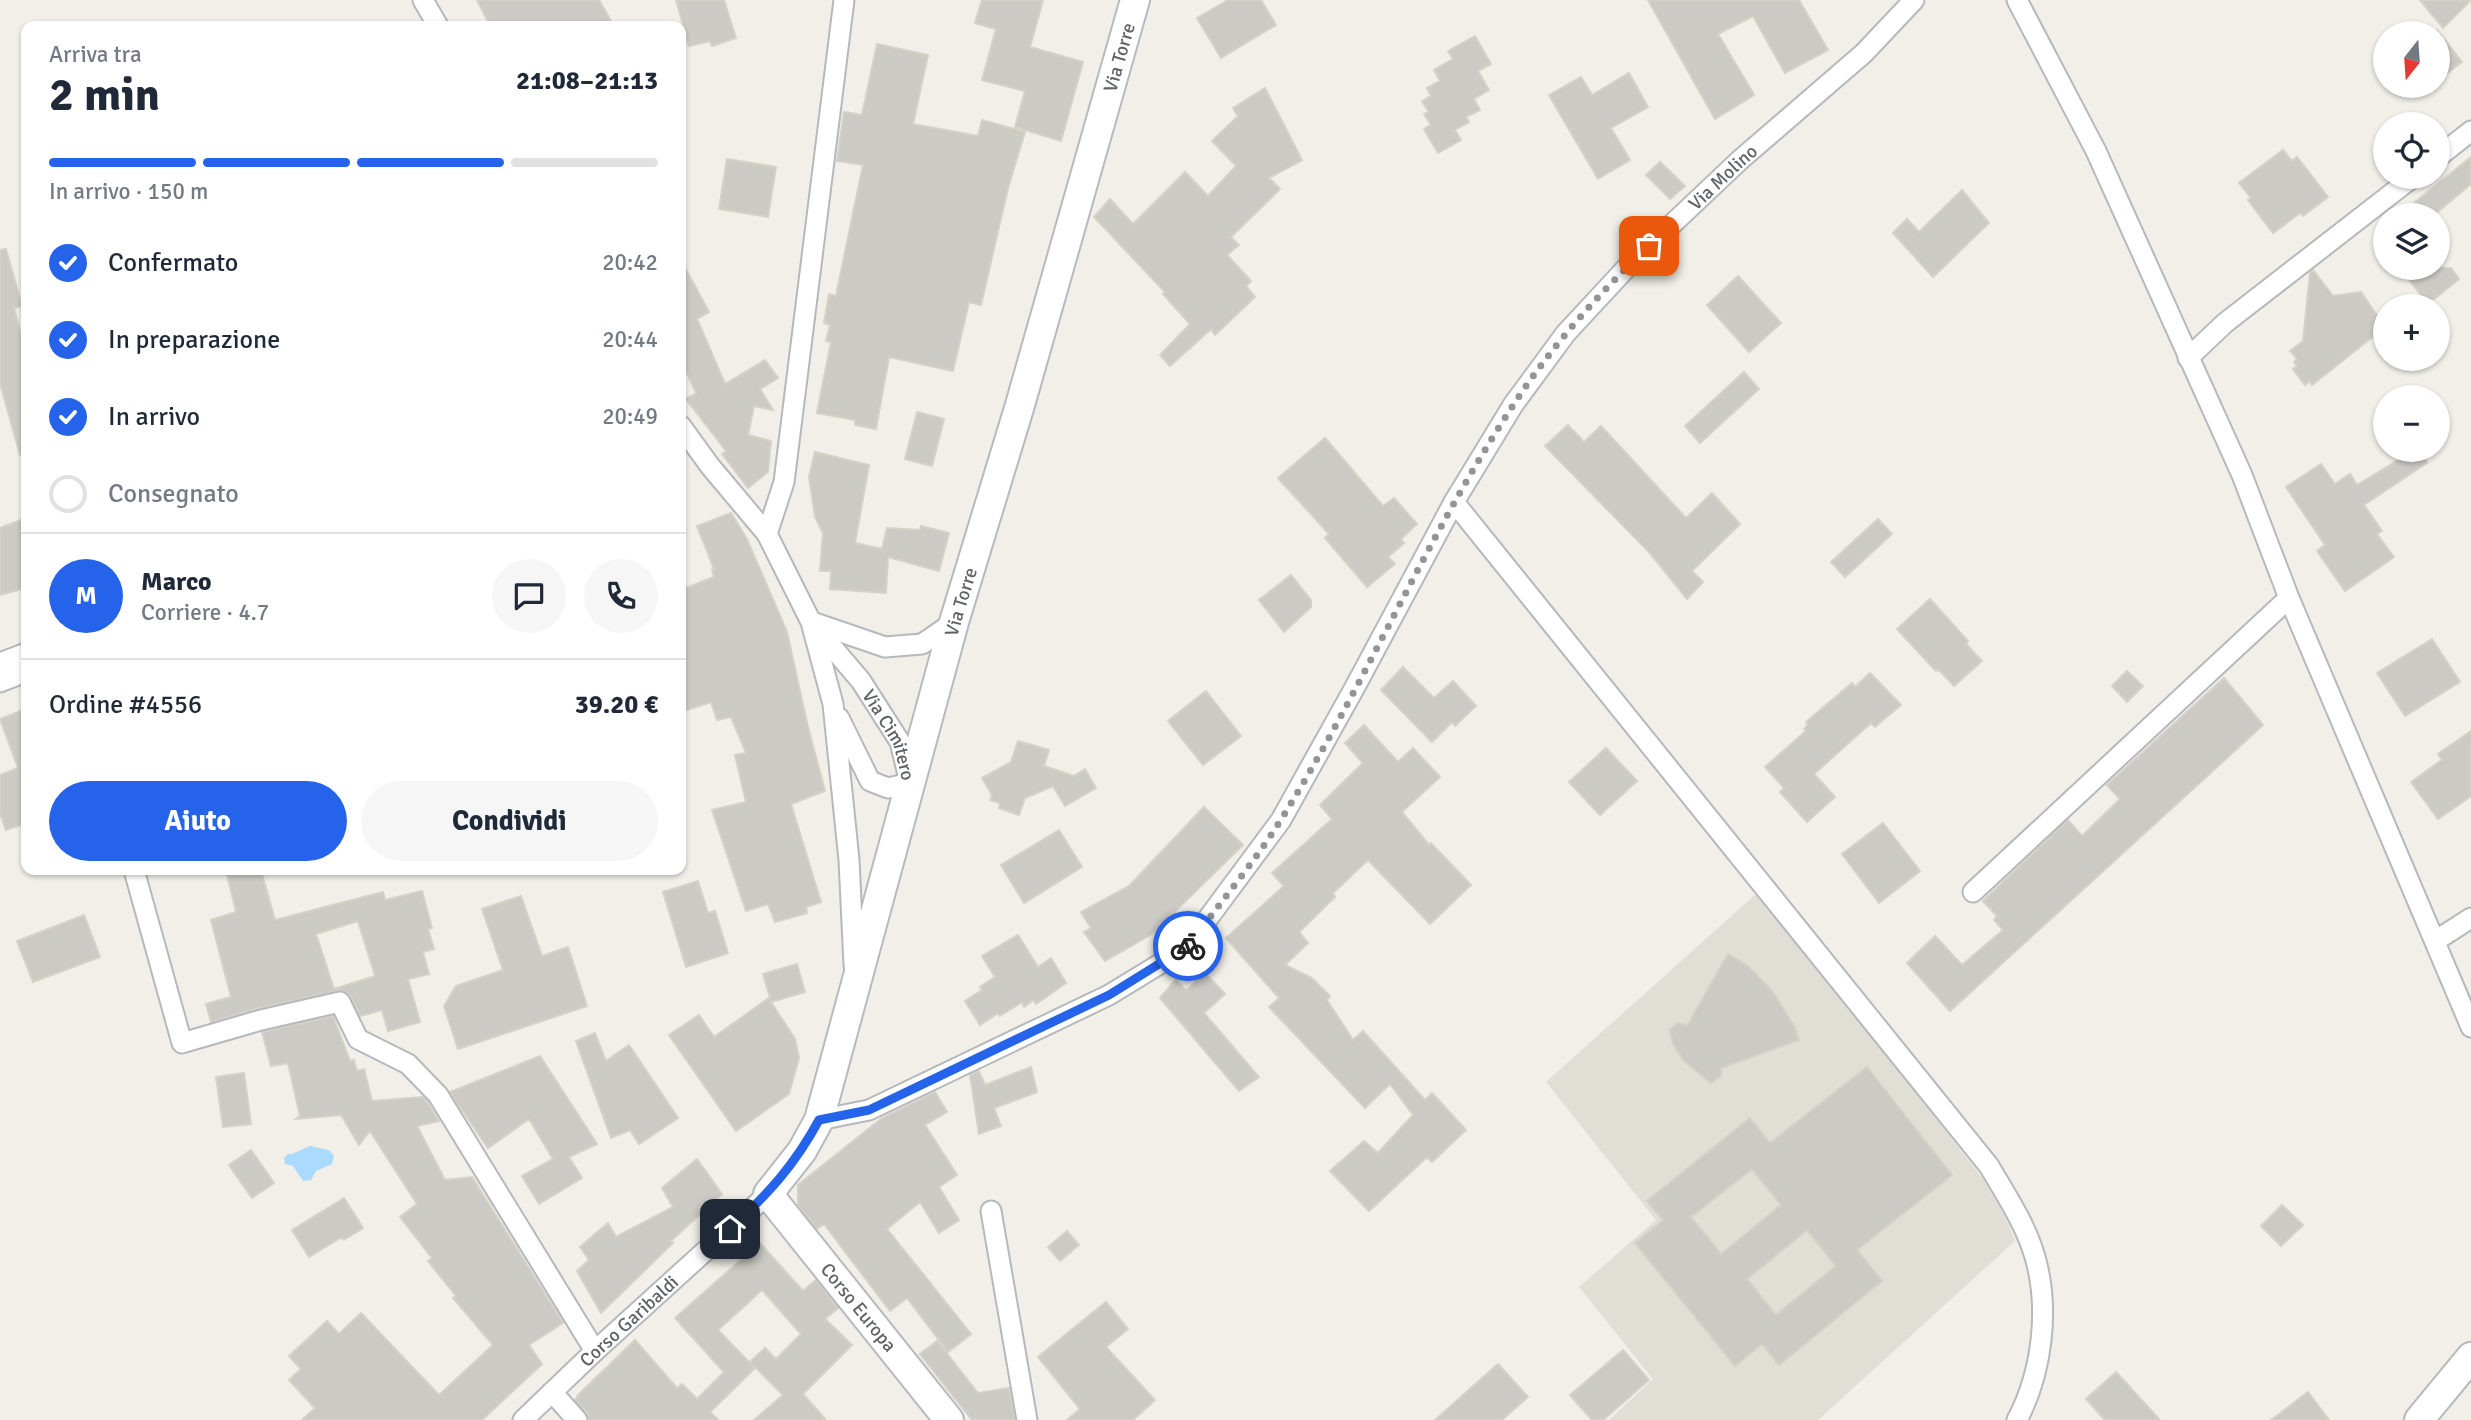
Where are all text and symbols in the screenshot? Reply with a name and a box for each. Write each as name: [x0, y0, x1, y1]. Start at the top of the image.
street label: Via Torre: [1099, 20, 1141, 95]
north arrow: [2373, 21, 2450, 98]
map controls: [2373, 21, 2450, 462]
text: Arriva tra: [49, 40, 142, 69]
text: 21:08–21:13: [516, 65, 658, 97]
text: 2 min: [49, 67, 160, 123]
button: locate: [2373, 112, 2450, 189]
street label: Via Molino: [1684, 139, 1763, 216]
text: In arrivo · 150 m: [49, 177, 208, 206]
button: layers: [2373, 203, 2450, 280]
pin: [1619, 216, 1679, 276]
icon: bag: [1630, 227, 1668, 265]
icon: check: [49, 244, 87, 282]
text: Confermato: [108, 247, 238, 279]
text: 20:42: [602, 248, 658, 277]
button: +: [2373, 294, 2450, 371]
icon: check: [49, 321, 87, 359]
text: In preparazione: [108, 324, 280, 356]
text: 20:44: [602, 325, 658, 354]
button: −: [2373, 385, 2450, 462]
icon: check: [49, 398, 87, 436]
text: In arrivo: [108, 401, 200, 433]
text: 20:49: [602, 402, 658, 431]
text: Consegnato: [108, 478, 239, 510]
button: chat: [492, 559, 566, 633]
button: phone: [584, 559, 658, 633]
street label: Via Torre: [940, 565, 983, 639]
text: Marco: [141, 566, 212, 598]
text: M: [75, 580, 97, 612]
text: Corriere · 4.7: [141, 598, 269, 627]
street label: Via Cimitero: [856, 685, 920, 783]
text: Ordine #4556: [49, 689, 202, 721]
text: 39.20 €: [575, 689, 658, 721]
button: Aiuto: [49, 781, 347, 861]
button: Condividi: [361, 781, 658, 861]
courier: [1153, 911, 1223, 981]
icon: bike: [1169, 927, 1207, 965]
pin: [700, 1199, 760, 1259]
icon: home: [711, 1210, 749, 1248]
street label: Corso Europa: [815, 1258, 901, 1357]
street label: Corso Garibaldi: [575, 1270, 684, 1372]

